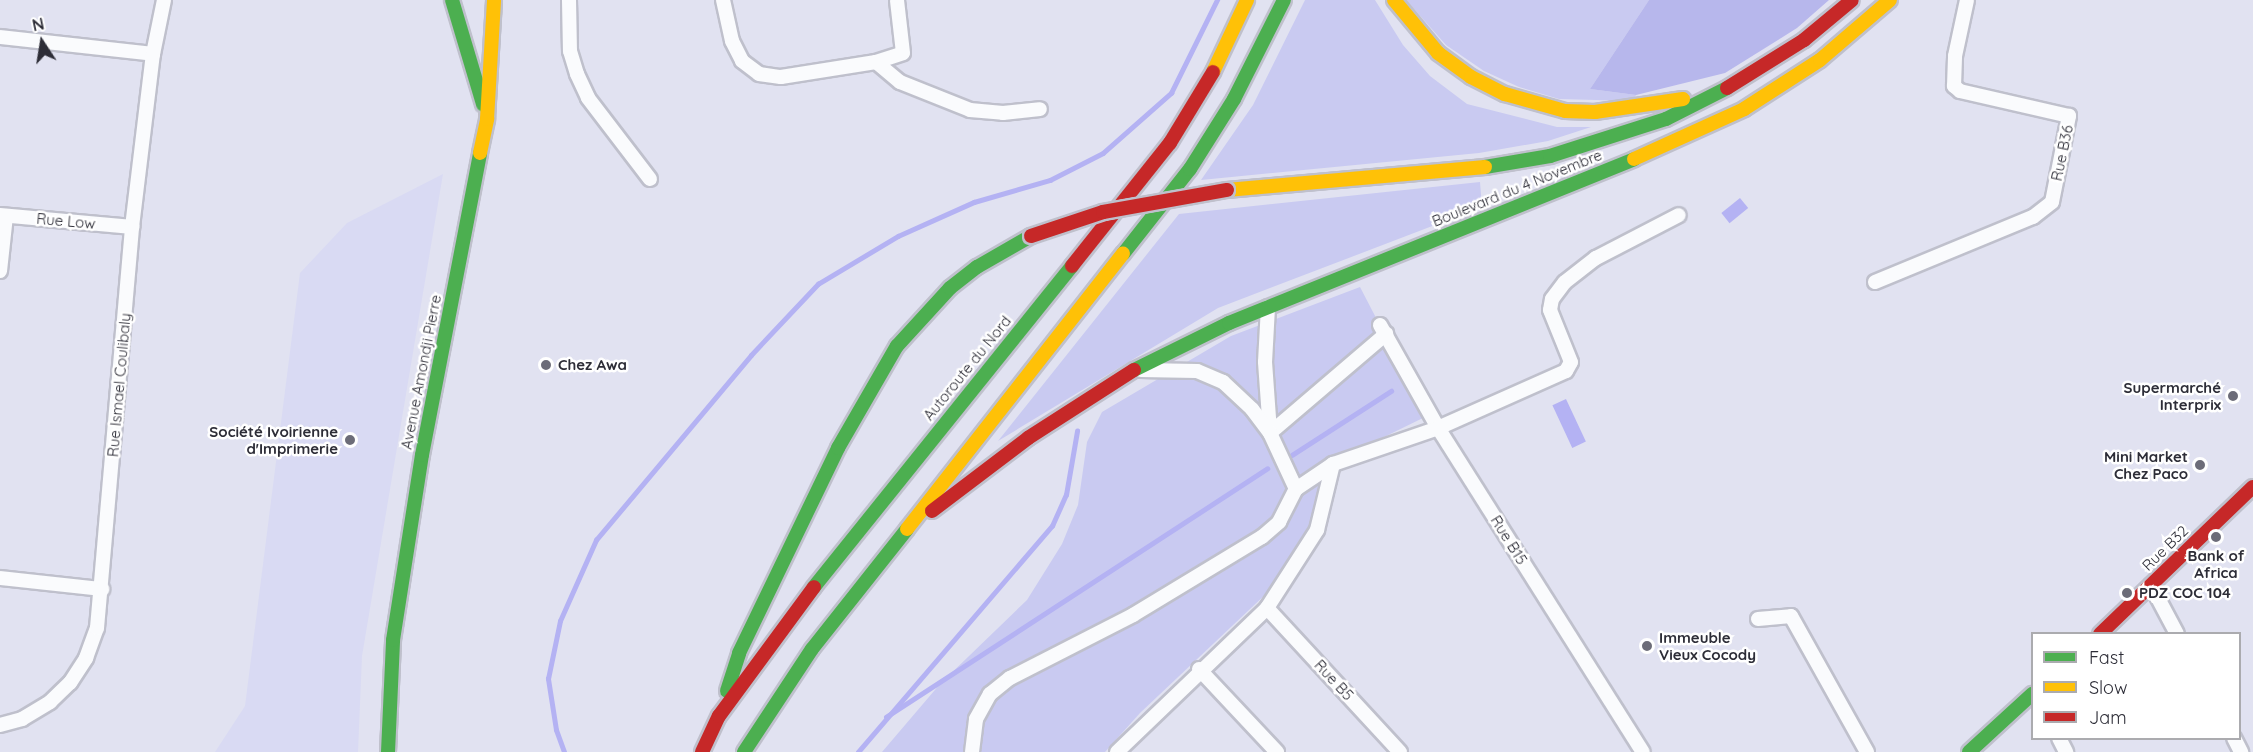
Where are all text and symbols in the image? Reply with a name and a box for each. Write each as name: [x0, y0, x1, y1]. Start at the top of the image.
north arrow: [12, 12, 72, 72]
text: N: [30, 13, 46, 35]
street label: Rue B36: [2047, 123, 2077, 183]
street label: Boulevard du 4 Novembre: [1429, 146, 1605, 230]
street label: Rue Low: [36, 209, 96, 233]
street label: Avenue Amondji Pierre: [397, 293, 445, 451]
street label: Rue Ismael Coulibaly: [104, 312, 134, 458]
street label: Autoroute du Nord: [919, 312, 1015, 424]
place label: Chez Awa: [558, 356, 627, 374]
marker: Chez Awa: [539, 358, 553, 372]
place label: Supermarché Interprix: [2124, 378, 2221, 413]
marker: Supermarché Interprix: [2226, 389, 2240, 403]
place label: Société Ivoirienne d'Imprimerie: [209, 422, 338, 457]
marker: Société Ivoirienne d'Imprimerie: [343, 433, 357, 447]
place label: Mini Market Chez Paco: [2104, 447, 2188, 482]
marker: Mini Market Chez Paco: [2193, 458, 2207, 472]
street label: Rue B15: [1487, 512, 1531, 568]
street label: Rue B32: [2138, 522, 2192, 574]
marker: Bank of Africa: [2209, 530, 2223, 544]
place label: Bank of Africa: [2188, 546, 2244, 581]
place label: PDZ COC 104: [2139, 584, 2231, 602]
marker: PDZ COC 104: [2120, 586, 2134, 600]
place label: Immeuble Vieux Cocody: [1659, 628, 1756, 663]
legend: [2031, 632, 2241, 740]
marker: Immeuble Vieux Cocody: [1640, 639, 1654, 653]
text: Fast: [2089, 646, 2124, 669]
street label: Rue B5: [1311, 656, 1357, 704]
text: Slow: [2089, 676, 2127, 699]
text: Jam: [2089, 706, 2127, 729]

